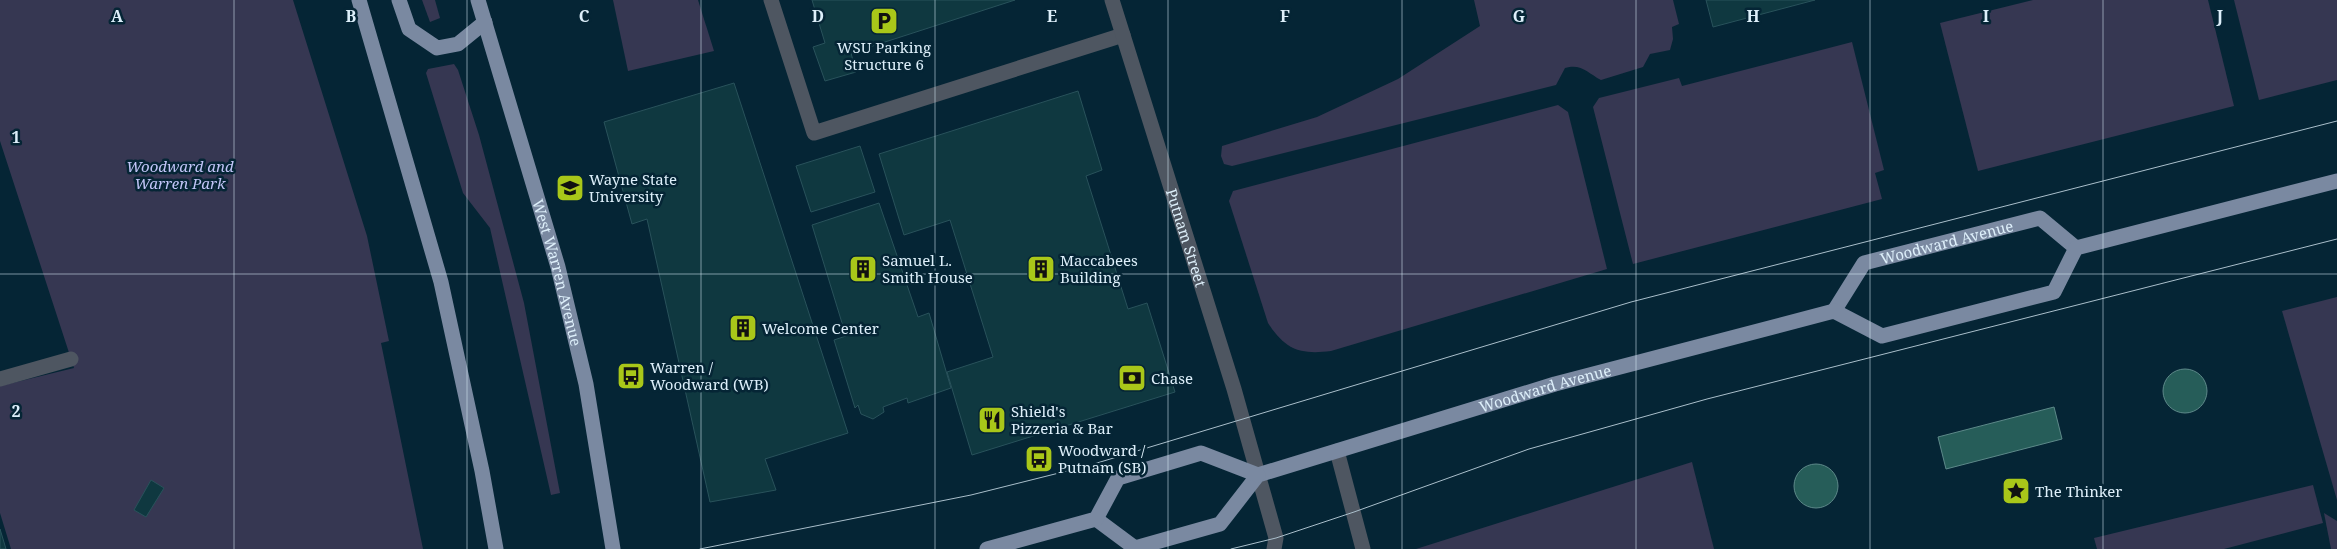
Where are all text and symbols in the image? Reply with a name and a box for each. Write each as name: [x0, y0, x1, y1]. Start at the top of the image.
text: A: [111, 5, 124, 27]
text: B: [346, 5, 357, 27]
text: C: [579, 5, 590, 27]
text: D: [812, 5, 824, 27]
text: E: [1047, 5, 1057, 27]
text: F: [1280, 5, 1290, 27]
text: G: [1513, 5, 1525, 27]
text: H: [1746, 5, 1760, 27]
text: I: [1983, 5, 1989, 27]
text: J: [2216, 5, 2224, 27]
parking icon: WSU Parking Structure 6: [869, 6, 899, 36]
place label: WSU Parking Structure 6: [837, 37, 931, 74]
text: 1: [11, 126, 21, 148]
park label: Woodward and Warren Park: [126, 156, 234, 193]
place label: Wayne State University: [589, 169, 677, 206]
school or university icon: Wayne State University: [555, 173, 585, 203]
street label: Putnam Street: [1162, 186, 1211, 289]
street label: West Warren Avenue: [528, 197, 587, 348]
street label: Woodward Avenue: [1878, 215, 2015, 268]
place label: Samuel L. Smith House: [882, 250, 973, 287]
place label: Maccabees Building: [1060, 250, 1138, 287]
building icon: Samuel L. Smith House: [848, 254, 878, 284]
building icon: Maccabees Building: [1026, 254, 1056, 284]
building icon: Welcome Center: [728, 313, 758, 343]
place label: Welcome Center: [762, 318, 879, 338]
place label: Warren / Woodward (WB): [650, 357, 769, 394]
street label: Woodward Avenue: [1477, 360, 1613, 417]
bus stop icon: Warren / Woodward (WB): [616, 361, 646, 391]
bank icon: Chase: [1117, 363, 1147, 393]
place label: Chase: [1151, 368, 1193, 388]
text: 2: [11, 400, 21, 422]
place label: Shield's Pizzeria & Bar: [1011, 401, 1113, 438]
restaurant icon: Shield's Pizzeria & Bar: [977, 405, 1007, 435]
place label: Woodward / Putnam (SB): [1058, 440, 1146, 477]
bus stop icon: Woodward / Putnam (SB): [1024, 444, 1054, 474]
place icon: The Thinker: [2001, 476, 2031, 506]
place label: The Thinker: [2035, 481, 2122, 501]

